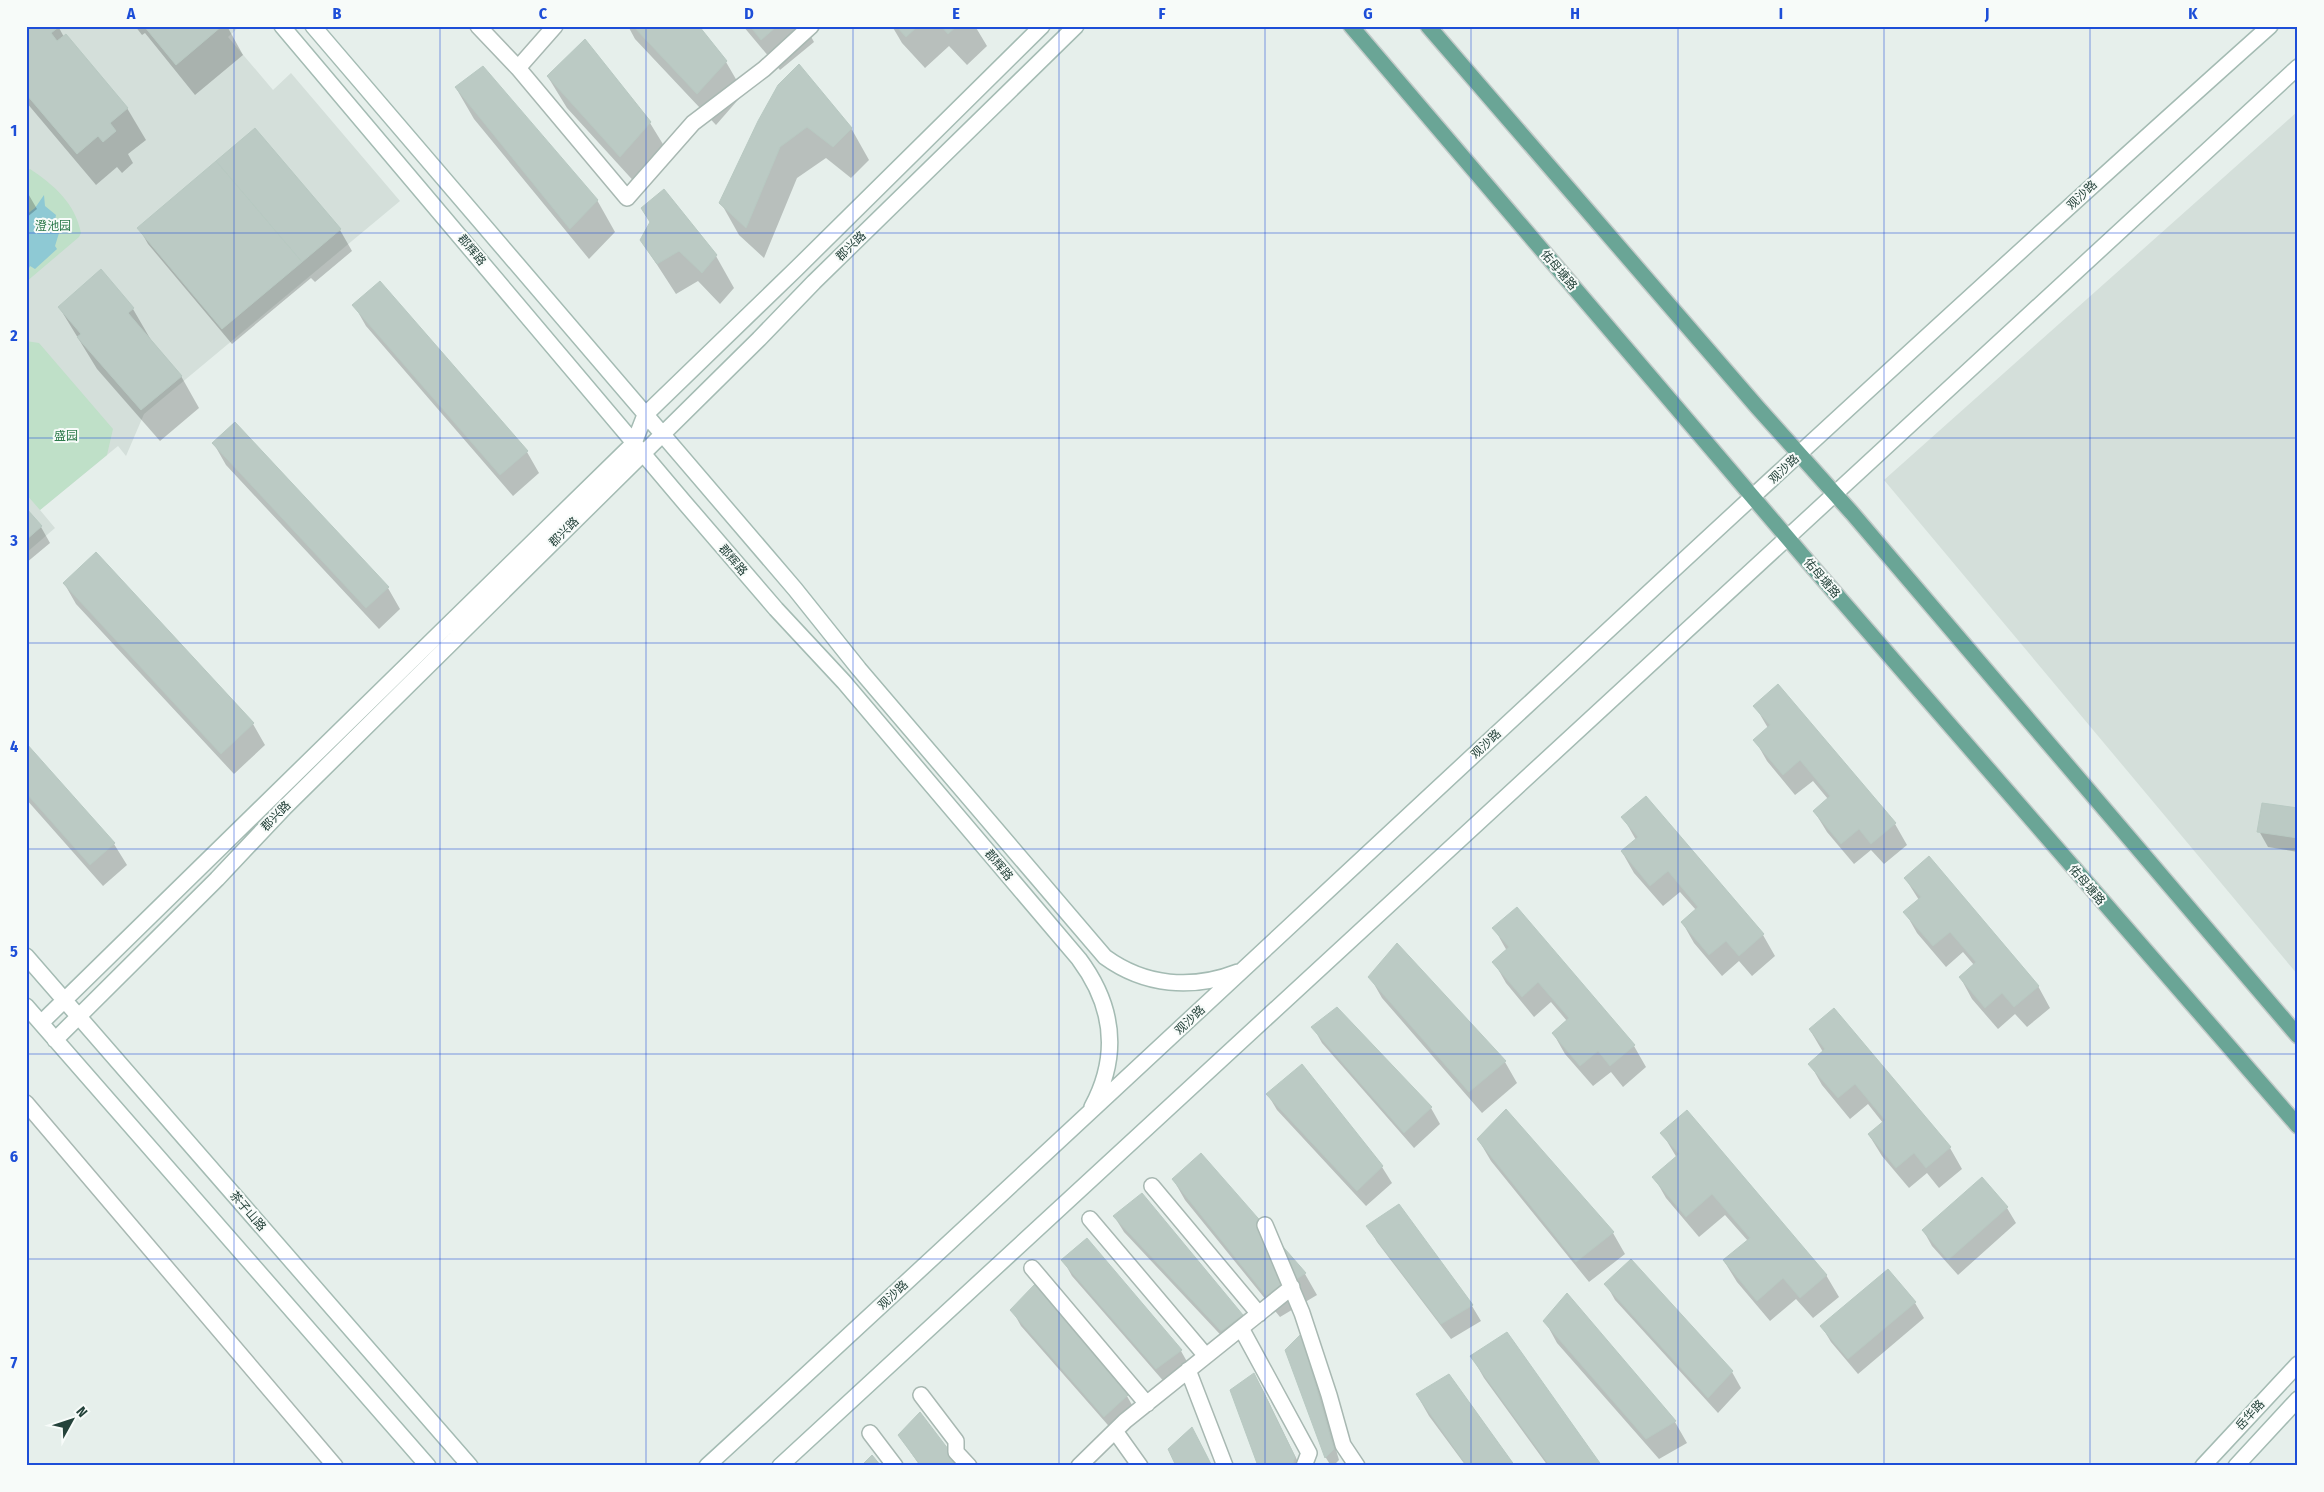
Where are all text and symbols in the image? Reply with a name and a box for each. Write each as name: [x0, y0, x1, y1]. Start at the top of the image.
text: A: [126, 4, 136, 23]
text: B: [333, 4, 342, 23]
text: C: [539, 4, 548, 23]
text: D: [744, 4, 754, 23]
text: E: [952, 4, 960, 23]
text: F: [1158, 4, 1166, 23]
text: G: [1363, 4, 1373, 23]
text: H: [1570, 4, 1580, 23]
text: I: [1779, 4, 1783, 23]
text: J: [1984, 4, 1989, 23]
text: K: [2188, 4, 2198, 23]
text: 1: [11, 121, 17, 140]
street label: 观沙路: [2064, 178, 2100, 212]
park label: 澄池园: [35, 219, 71, 233]
street label: 郡兴路: [833, 228, 869, 264]
street label: 郡辉路: [455, 232, 489, 268]
street label: 佑母塘路: [1538, 247, 1580, 293]
text: 2: [9, 326, 18, 345]
park label: 盛园: [54, 429, 78, 443]
street label: 观沙路: [1766, 452, 1802, 486]
street label: 郡兴路: [546, 514, 582, 550]
text: 3: [9, 531, 18, 550]
street label: 郡辉路: [716, 542, 750, 578]
street label: 佑母塘路: [1801, 555, 1843, 601]
street label: 观沙路: [1468, 727, 1504, 761]
text: 4: [10, 737, 18, 756]
street label: 郡兴路: [258, 798, 294, 834]
street label: 郡辉路: [982, 847, 1016, 883]
street label: 佑母塘路: [2066, 862, 2108, 908]
text: 5: [10, 942, 18, 961]
street label: 观沙路: [1172, 1003, 1208, 1037]
text: 6: [10, 1147, 18, 1166]
street label: 茶子山路: [227, 1188, 269, 1234]
street label: 观沙路: [875, 1278, 911, 1312]
text: 7: [11, 1353, 18, 1372]
north arrow: [48, 1394, 98, 1444]
street label: 岳华路: [2233, 1397, 2267, 1433]
text: N: [72, 1403, 91, 1421]

